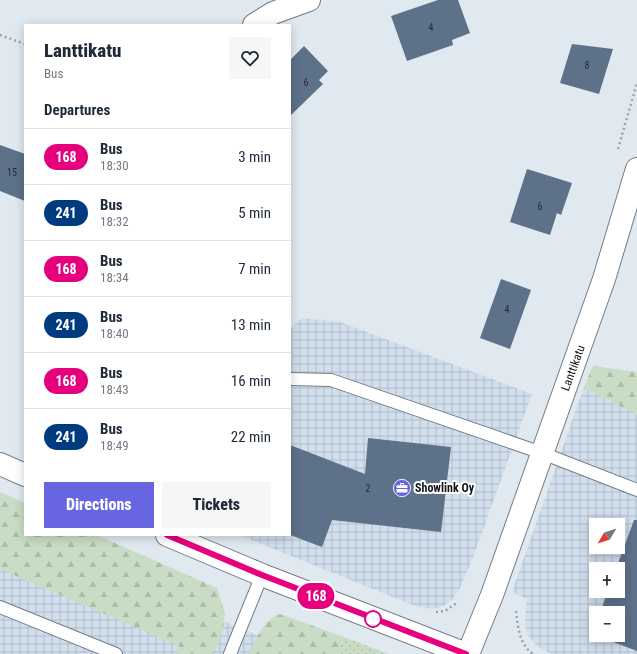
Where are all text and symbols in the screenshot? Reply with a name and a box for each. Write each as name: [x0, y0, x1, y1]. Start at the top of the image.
house number: 4: [429, 22, 434, 33]
button: heart: [229, 37, 271, 79]
text: Lanttikatu: [44, 39, 121, 62]
house number: 8: [585, 60, 590, 71]
text: Bus: [44, 66, 63, 81]
house number: 6: [304, 77, 309, 88]
text: Departures: [44, 101, 110, 119]
text: Bus: [100, 140, 123, 158]
text: 3 min: [238, 148, 271, 166]
text: 168: [55, 149, 77, 165]
text: 18:30: [100, 158, 129, 173]
house number: 15: [7, 167, 17, 178]
text: Bus: [100, 196, 123, 214]
house number: 6: [538, 201, 543, 212]
text: 5 min: [238, 204, 271, 222]
text: 241: [55, 205, 77, 221]
text: 18:32: [100, 214, 129, 229]
text: Bus: [100, 252, 123, 270]
text: 7 min: [238, 260, 271, 278]
text: 168: [55, 261, 77, 277]
text: 18:34: [100, 270, 129, 285]
house number: 4: [505, 304, 510, 315]
text: Bus: [100, 308, 123, 326]
text: 13 min: [231, 316, 271, 334]
text: 241: [55, 317, 77, 333]
text: 18:40: [100, 326, 129, 341]
street label: Lanttikatu: [558, 343, 588, 393]
text: Bus: [100, 364, 123, 382]
text: 16 min: [231, 372, 271, 390]
text: 168: [55, 373, 77, 389]
text: 18:43: [100, 382, 129, 397]
text: Bus: [100, 420, 123, 438]
text: 22 min: [231, 428, 271, 446]
text: 241: [55, 429, 77, 445]
text: 18:49: [100, 438, 129, 453]
office icon: Showlink Oy: [392, 478, 412, 498]
place label: Showlink Oy: [415, 481, 475, 495]
button: Directions: [44, 482, 154, 528]
button: Tickets: [162, 482, 271, 528]
house number: 2: [366, 483, 371, 494]
north arrow: [589, 518, 625, 554]
map controls: [589, 518, 625, 642]
button: +: [589, 562, 625, 598]
line badge: 168: [293, 583, 339, 609]
text: 168: [305, 588, 327, 604]
button: −: [589, 606, 625, 642]
unlabelled marker: [364, 610, 382, 628]

